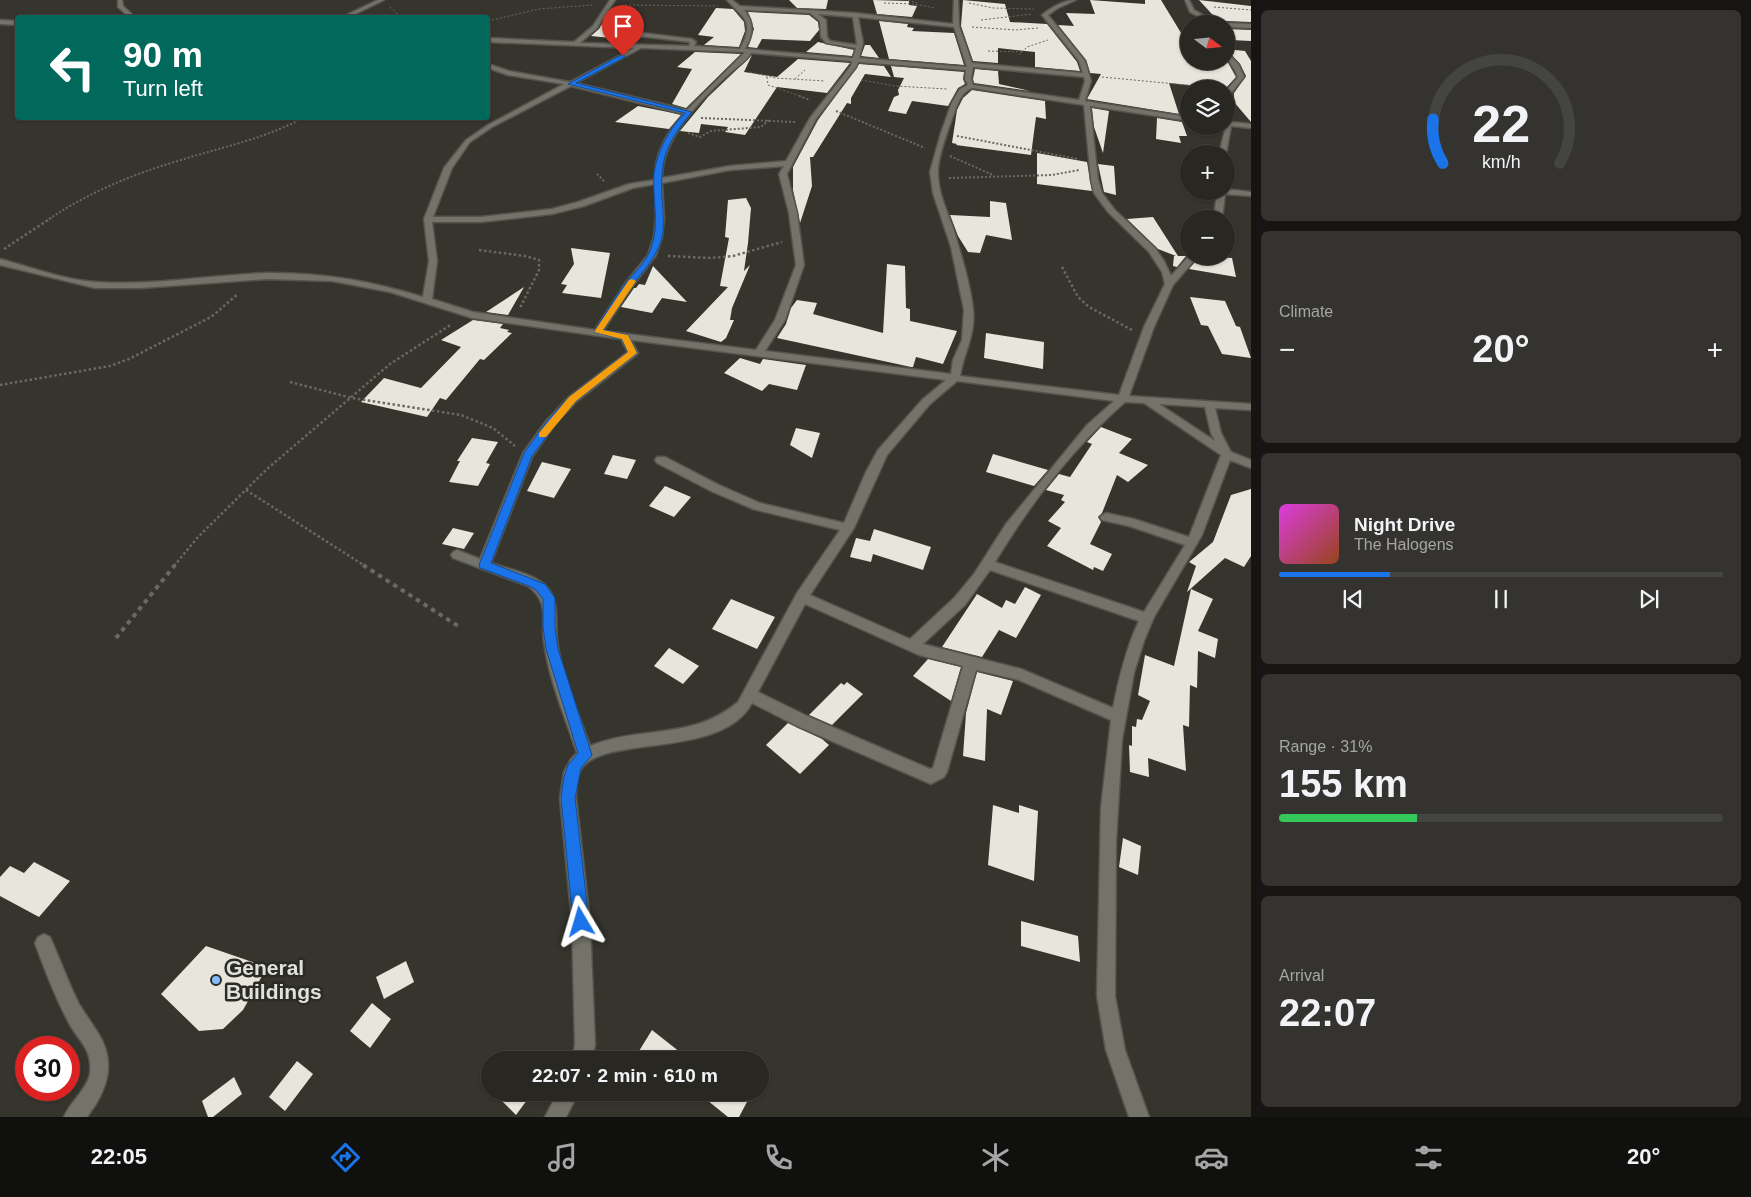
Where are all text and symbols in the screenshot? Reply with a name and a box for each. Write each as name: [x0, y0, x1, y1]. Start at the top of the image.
pin: [602, 5, 644, 56]
icon: arrive: [609, 12, 637, 40]
north arrow: [1180, 15, 1235, 70]
map controls: [1180, 15, 1235, 265]
icon: left: [40, 35, 105, 100]
text: 90 m: [123, 35, 203, 74]
text: Turn left: [123, 76, 203, 101]
button: layers: [1180, 80, 1235, 135]
text: 22: [1472, 95, 1530, 153]
button: +: [1180, 145, 1235, 200]
text: km/h: [1482, 152, 1520, 172]
button: −: [1180, 210, 1235, 265]
text: Climate: [1279, 303, 1333, 320]
text: 20°: [1472, 328, 1530, 370]
text: −: [1279, 334, 1295, 365]
text: +: [1707, 334, 1723, 365]
text: Night Drive: [1354, 514, 1455, 535]
text: The Halogens: [1354, 536, 1454, 553]
icon: previous: [1339, 585, 1367, 613]
icon: pause: [1487, 585, 1515, 613]
icon: next: [1635, 585, 1663, 613]
text: Range · 31%: [1279, 738, 1372, 755]
text: 155 km: [1279, 763, 1408, 805]
position arrow: [554, 895, 606, 947]
place label: General Buildings: [226, 956, 322, 1003]
text: Arrival: [1279, 967, 1324, 984]
marker: General Buildings: [210, 974, 222, 986]
text: 22:07: [1279, 992, 1376, 1034]
speed limit sign: 30: [15, 1036, 80, 1101]
text: 22:07 · 2 min · 610 m: [532, 1065, 718, 1086]
icon: directions: [328, 1140, 363, 1175]
icon: music: [545, 1140, 580, 1175]
icon: phone: [761, 1140, 796, 1175]
icon: climate: [978, 1140, 1013, 1175]
icon: car: [1194, 1140, 1229, 1175]
icon: filters: [1411, 1140, 1446, 1175]
text: 22:05: [91, 1144, 147, 1169]
text: 20°: [1627, 1144, 1660, 1169]

